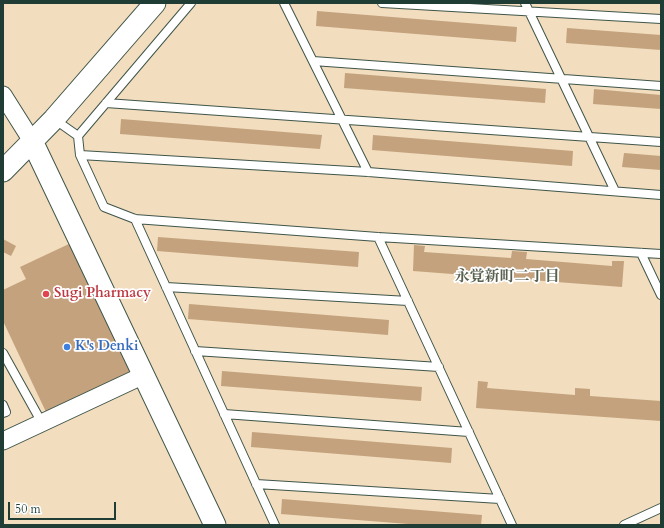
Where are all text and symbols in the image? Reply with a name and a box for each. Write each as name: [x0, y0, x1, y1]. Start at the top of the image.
district label: 永覚新町二丁目: [455, 269, 559, 287]
place label: Sugi Pharmacy: [54, 286, 151, 302]
marker: Sugi Pharmacy: [41, 289, 51, 299]
place label: K's Denki: [75, 339, 138, 355]
marker: K's Denki: [62, 342, 72, 352]
scale bar: [10, 494, 118, 520]
text: 50 m: [15, 501, 41, 517]

